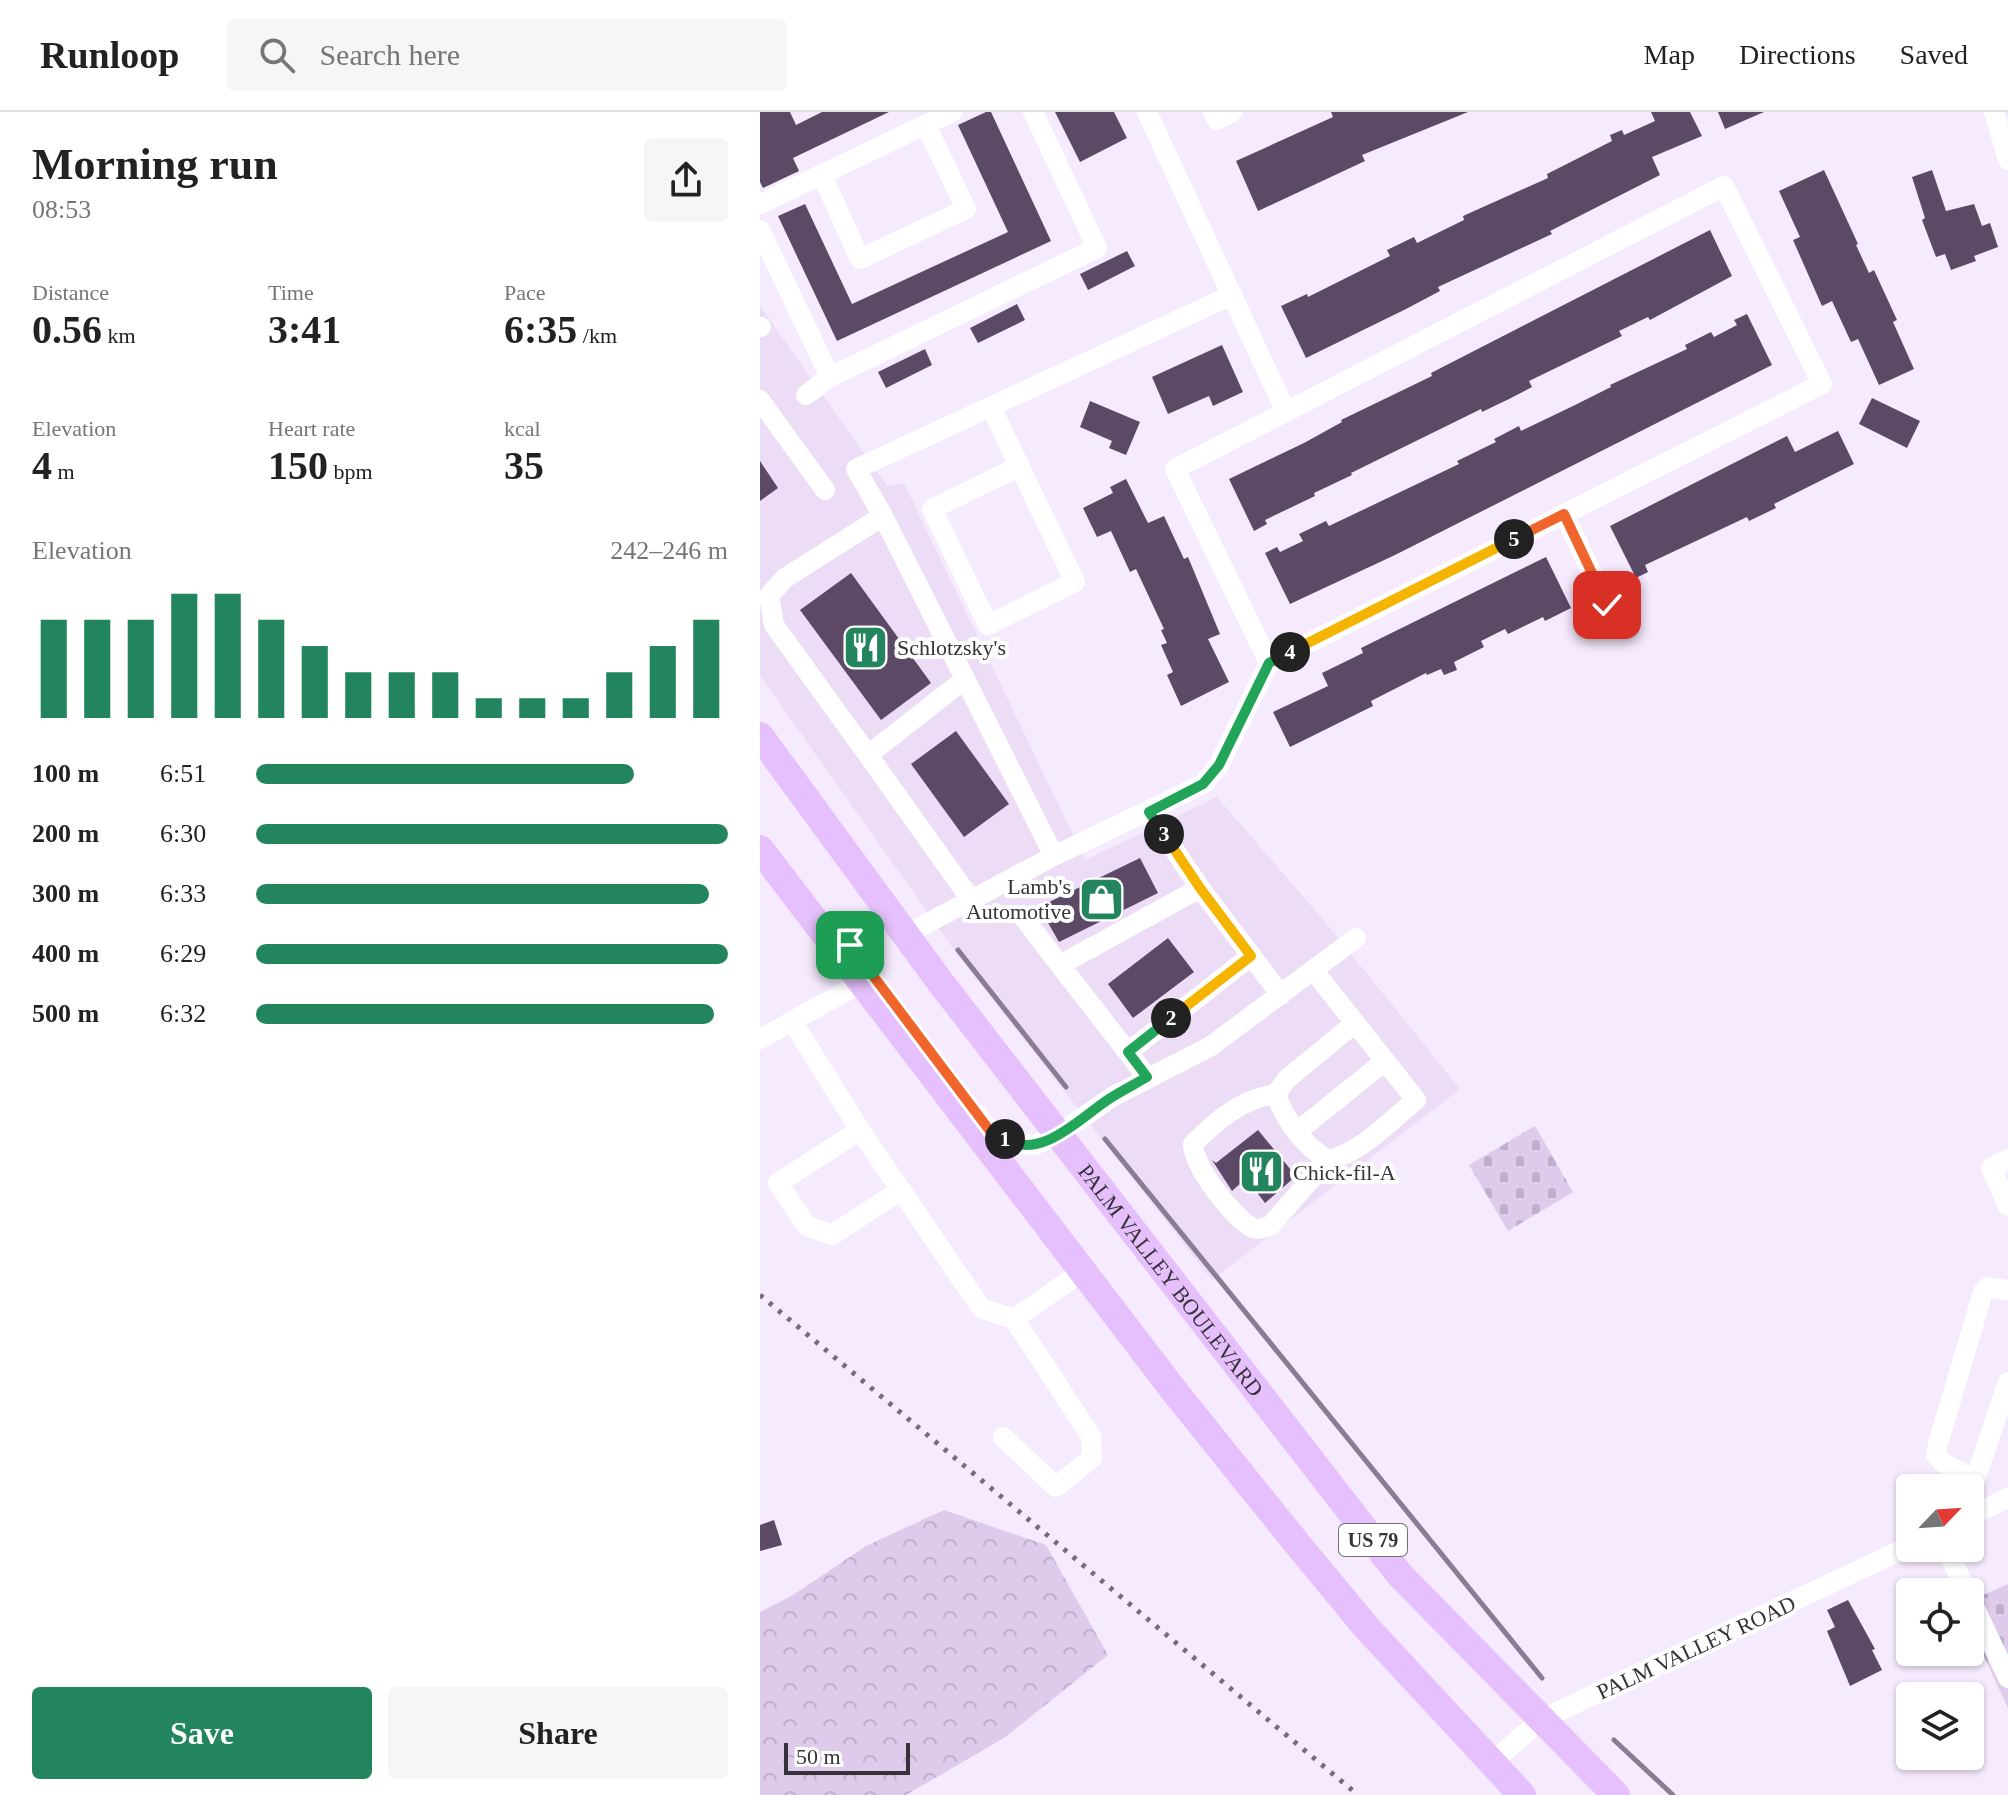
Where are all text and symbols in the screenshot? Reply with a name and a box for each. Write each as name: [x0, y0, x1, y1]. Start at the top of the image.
search box: [227, 19, 787, 91]
icon: search: [255, 33, 299, 77]
text: Runloop: [40, 34, 179, 76]
text: Search here: [319, 38, 460, 71]
text: Map: [1644, 39, 1695, 70]
text: Directions: [1739, 39, 1856, 70]
text: Saved: [1900, 39, 1968, 70]
button: share: [644, 138, 728, 222]
text: Morning run: [32, 140, 278, 189]
text: 08:53: [32, 195, 91, 224]
text: Distance: [32, 280, 109, 305]
text: Time: [268, 280, 314, 305]
text: Pace: [504, 280, 546, 305]
text: 0.56: [32, 307, 102, 352]
text: 3:41: [268, 307, 341, 352]
text: 6:35: [504, 307, 577, 352]
text: km: [102, 323, 136, 348]
text: /km: [577, 323, 617, 348]
text: Elevation: [32, 416, 116, 441]
text: Heart rate: [268, 416, 355, 441]
text: kcal: [504, 416, 541, 441]
text: 4: [32, 443, 52, 488]
text: 150: [268, 443, 328, 488]
text: 35: [504, 443, 544, 488]
text: m: [52, 459, 75, 484]
text: bpm: [328, 459, 373, 484]
pin: 5: [1494, 519, 1534, 559]
text: 5: [1509, 526, 1520, 551]
text: Elevation: [32, 536, 132, 565]
text: 242–246 m: [610, 536, 728, 565]
pin: [1573, 571, 1641, 639]
icon: check: [1585, 583, 1629, 627]
restaurant icon: Schlotzsky's: [842, 623, 890, 671]
pin: 4: [1270, 632, 1310, 672]
place label: Schlotzsky's: [897, 635, 1006, 660]
text: 4: [1285, 639, 1296, 664]
text: 100 m: [32, 759, 99, 788]
text: 6:51: [160, 759, 206, 788]
pin: 3: [1144, 814, 1184, 854]
text: 200 m: [32, 819, 99, 848]
text: 6:30: [160, 819, 206, 848]
text: 3: [1159, 821, 1170, 846]
place label: Lamb's Automotive: [966, 874, 1071, 924]
shop icon: Lamb's Automotive: [1078, 875, 1126, 923]
text: 300 m: [32, 879, 99, 908]
text: 6:33: [160, 879, 206, 908]
pin: [816, 911, 884, 979]
icon: arrive: [828, 923, 872, 967]
text: 400 m: [32, 939, 99, 968]
text: 6:29: [160, 939, 206, 968]
pin: 2: [1151, 998, 1191, 1038]
text: 500 m: [32, 999, 99, 1028]
text: 6:32: [160, 999, 206, 1028]
text: 2: [1166, 1005, 1177, 1030]
pin: 1: [985, 1119, 1025, 1159]
text: 1: [1000, 1126, 1011, 1151]
restaurant icon: Chick-fil-A: [1238, 1148, 1286, 1196]
street label: PALM VALLEY BOULEVARD: [1073, 1159, 1269, 1401]
place label: Chick-fil-A: [1293, 1160, 1396, 1185]
north arrow: [1896, 1474, 1984, 1562]
map controls: [1896, 1474, 1984, 1770]
road number: US 79: [1339, 1524, 1407, 1556]
button: locate: [1896, 1578, 1984, 1666]
street label: PALM VALLEY ROAD: [1593, 1590, 1800, 1705]
button: layers: [1896, 1682, 1984, 1770]
button: Save: [32, 1687, 372, 1779]
button: Share: [388, 1687, 728, 1779]
scale bar: [784, 1739, 910, 1775]
text: 50 m: [796, 1744, 841, 1769]

